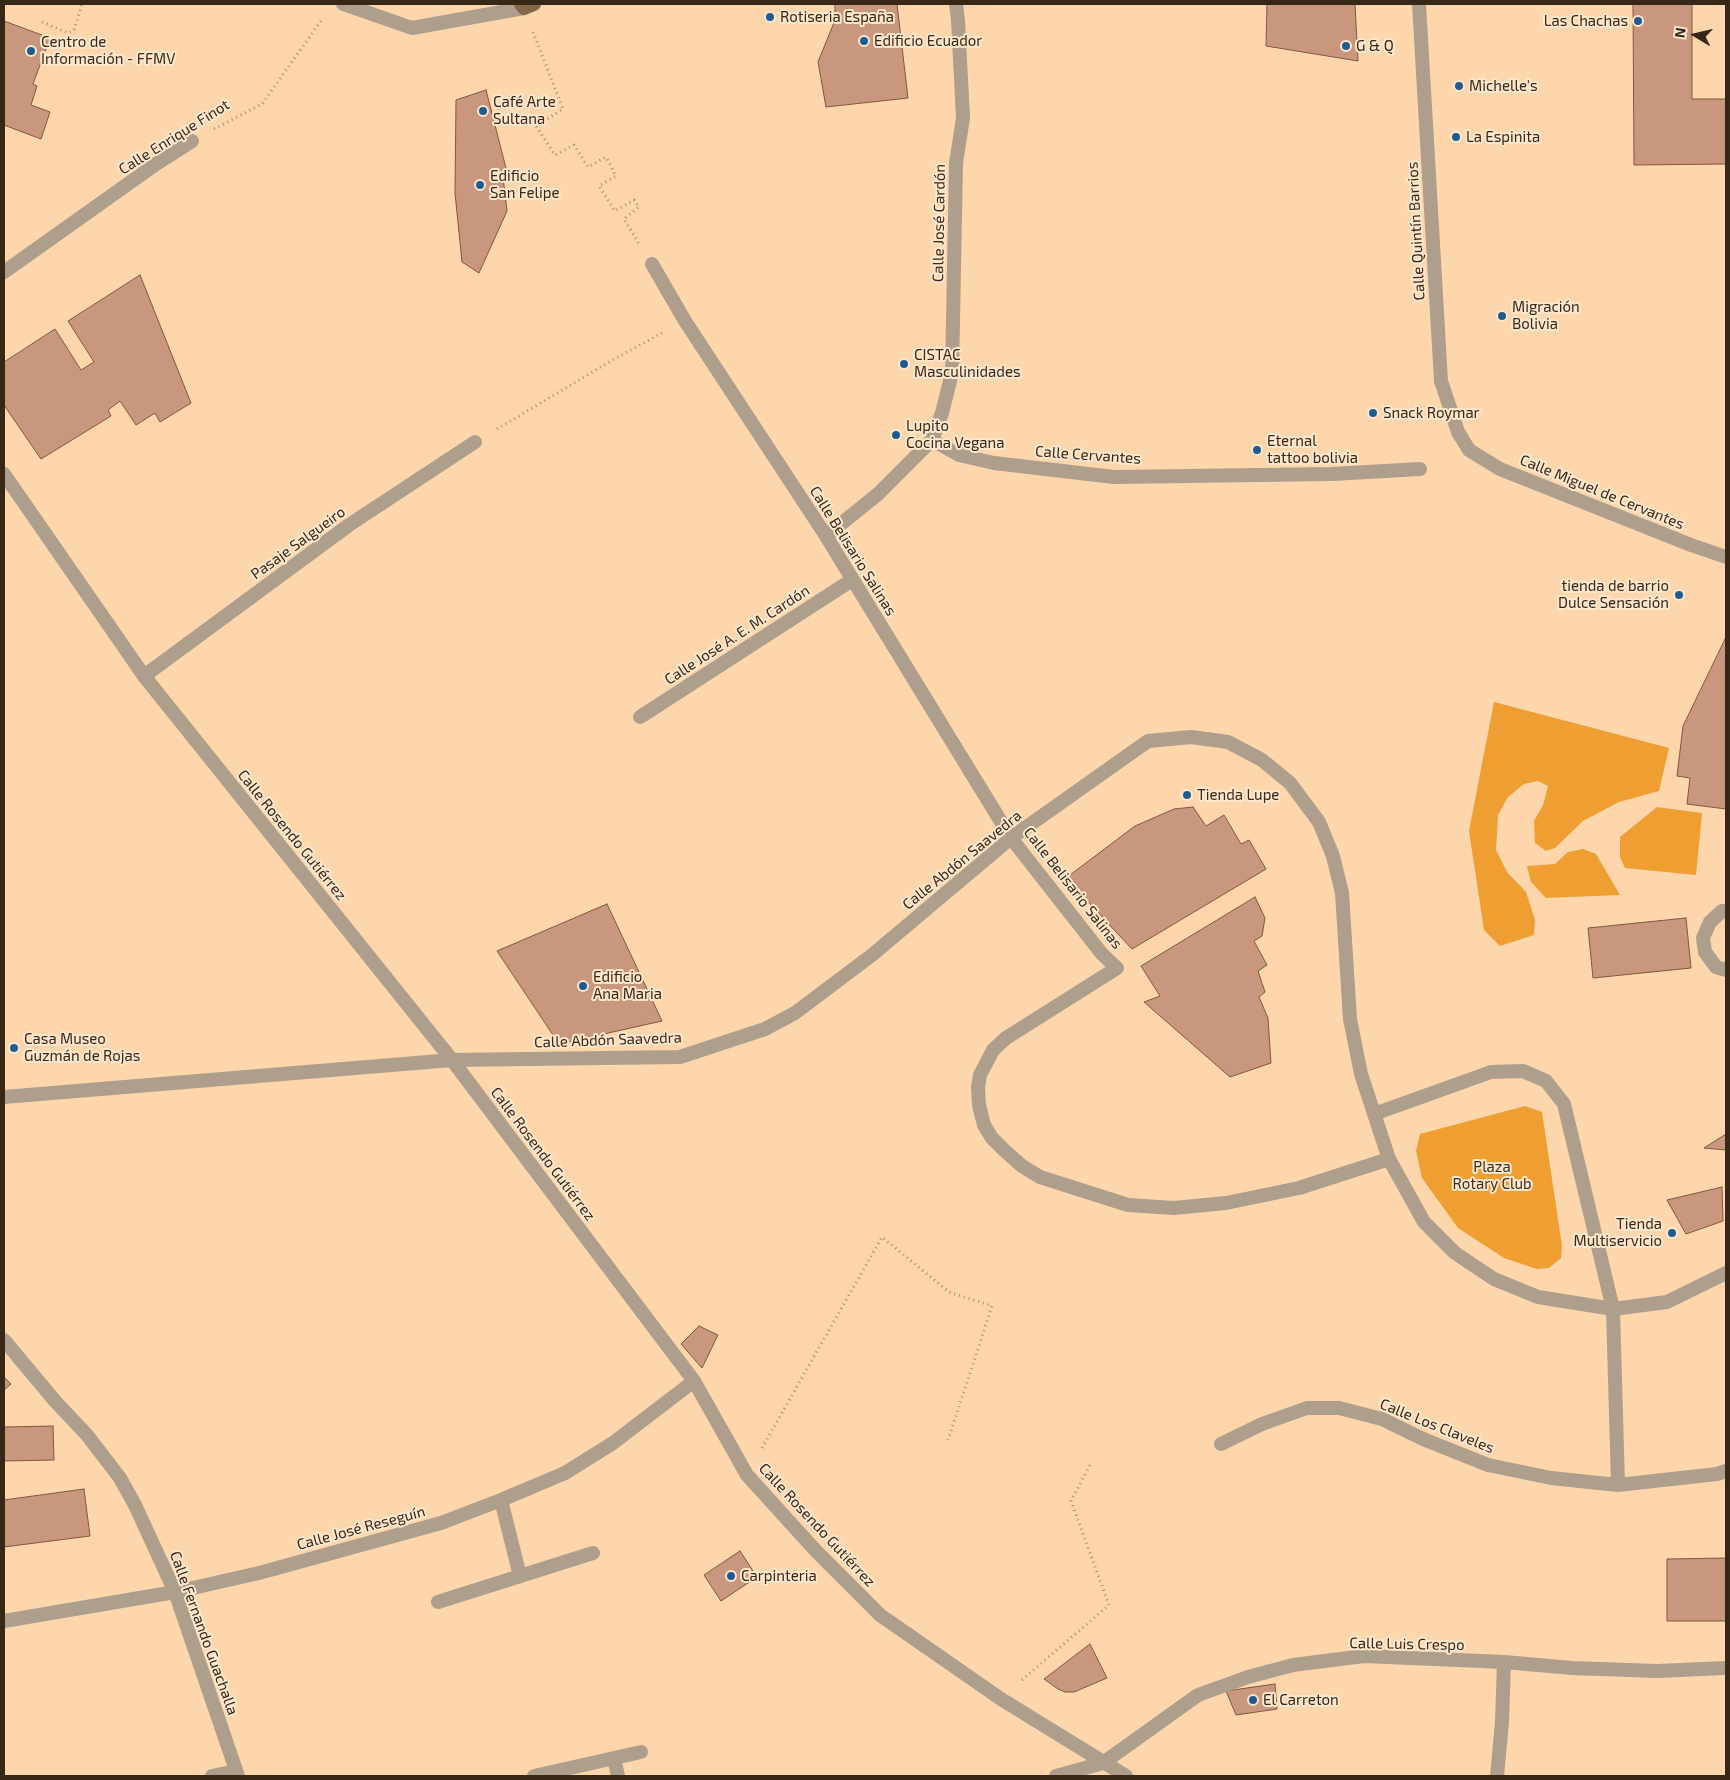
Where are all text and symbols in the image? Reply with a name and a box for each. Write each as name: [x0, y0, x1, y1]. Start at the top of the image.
place label: Rotiseria España: [780, 8, 894, 26]
north arrow: [1670, 10, 1720, 60]
marker: Rotiseria España: [764, 11, 776, 23]
place label: Las Chachas: [1544, 12, 1628, 30]
marker: Las Chachas: [1632, 15, 1644, 27]
text: N: [1671, 26, 1689, 39]
place label: Edificio Ecuador: [874, 32, 982, 50]
place label: Centro de Información - FFMV: [41, 33, 175, 68]
marker: Edificio Ecuador: [858, 35, 870, 47]
place label: G & Q: [1356, 37, 1394, 55]
marker: G & Q: [1340, 40, 1352, 52]
marker: Centro de Información - FFMV: [25, 45, 37, 57]
place label: Michelle's: [1469, 77, 1538, 95]
marker: Michelle's: [1453, 80, 1465, 92]
place label: Café Arte Sultana: [493, 93, 556, 128]
street label: Calle Enrique Finot: [115, 96, 233, 178]
marker: Café Arte Sultana: [477, 105, 489, 117]
place label: La Espinita: [1466, 128, 1540, 146]
marker: La Espinita: [1450, 131, 1462, 143]
street label: Calle Quintín Barrios: [1403, 161, 1429, 301]
street label: Calle José Cardón: [929, 164, 949, 282]
place label: Edificio San Felipe: [490, 167, 560, 202]
marker: Edificio San Felipe: [474, 179, 486, 191]
place label: Migración Bolivia: [1512, 298, 1580, 333]
marker: Migración Bolivia: [1496, 310, 1508, 322]
place label: CISTAC Masculinidades: [914, 346, 1021, 381]
marker: CISTAC Masculinidades: [898, 358, 910, 370]
place label: Snack Roymar: [1383, 404, 1480, 422]
marker: Snack Roymar: [1367, 407, 1379, 419]
place label: Lupito Cocina Vegana: [906, 417, 1005, 452]
marker: Lupito Cocina Vegana: [890, 429, 902, 441]
place label: Eternal tattoo bolivia: [1267, 432, 1358, 467]
street label: Calle Cervantes: [1035, 442, 1141, 468]
marker: Eternal tattoo bolivia: [1251, 444, 1263, 456]
street label: Calle Miguel de Cervantes: [1517, 451, 1687, 533]
street label: Calle Belisario Salinas: [806, 483, 900, 619]
street label: Pasaje Salgueiro: [247, 503, 349, 583]
place label: tienda de barrio Dulce Sensación: [1558, 577, 1669, 612]
street label: Calle José A. E. M. Cardón: [661, 581, 813, 689]
marker: tienda de barrio Dulce Sensación: [1673, 589, 1685, 601]
street label: Calle Rosendo Gutiérrez: [234, 766, 350, 904]
place label: Tienda Lupe: [1197, 786, 1279, 804]
marker: Tienda Lupe: [1181, 789, 1193, 801]
street label: Calle Abdón Saavedra: [899, 807, 1025, 913]
street label: Calle Belisario Salinas: [1020, 824, 1126, 952]
place label: Edificio Ana Maria: [593, 968, 662, 1003]
marker: Edificio Ana Maria: [577, 980, 589, 992]
street label: Calle Abdón Saavedra: [534, 1028, 682, 1052]
place label: Casa Museo Guzmán de Rojas: [24, 1030, 140, 1065]
marker: Casa Museo Guzmán de Rojas: [8, 1042, 20, 1054]
street label: Calle Rosendo Gutiérrez: [487, 1084, 599, 1224]
park label: Plaza Rotary Club: [1452, 1158, 1532, 1193]
place label: Tienda Multiservicio: [1574, 1215, 1662, 1250]
marker: Tienda Multiservicio: [1666, 1227, 1678, 1239]
street label: Calle Los Claveles: [1377, 1395, 1497, 1457]
street label: Calle Rosendo Gutiérrez: [755, 1459, 879, 1591]
street label: Calle José Reseguín: [295, 1502, 427, 1554]
street label: Calle Fernando Guachalla: [166, 1549, 242, 1717]
place label: Carpinteria: [741, 1567, 817, 1585]
marker: Carpinteria: [725, 1570, 737, 1582]
street label: Calle Luis Crespo: [1349, 1634, 1465, 1654]
place label: El Carreton: [1263, 1691, 1339, 1709]
marker: El Carreton: [1247, 1694, 1259, 1706]

